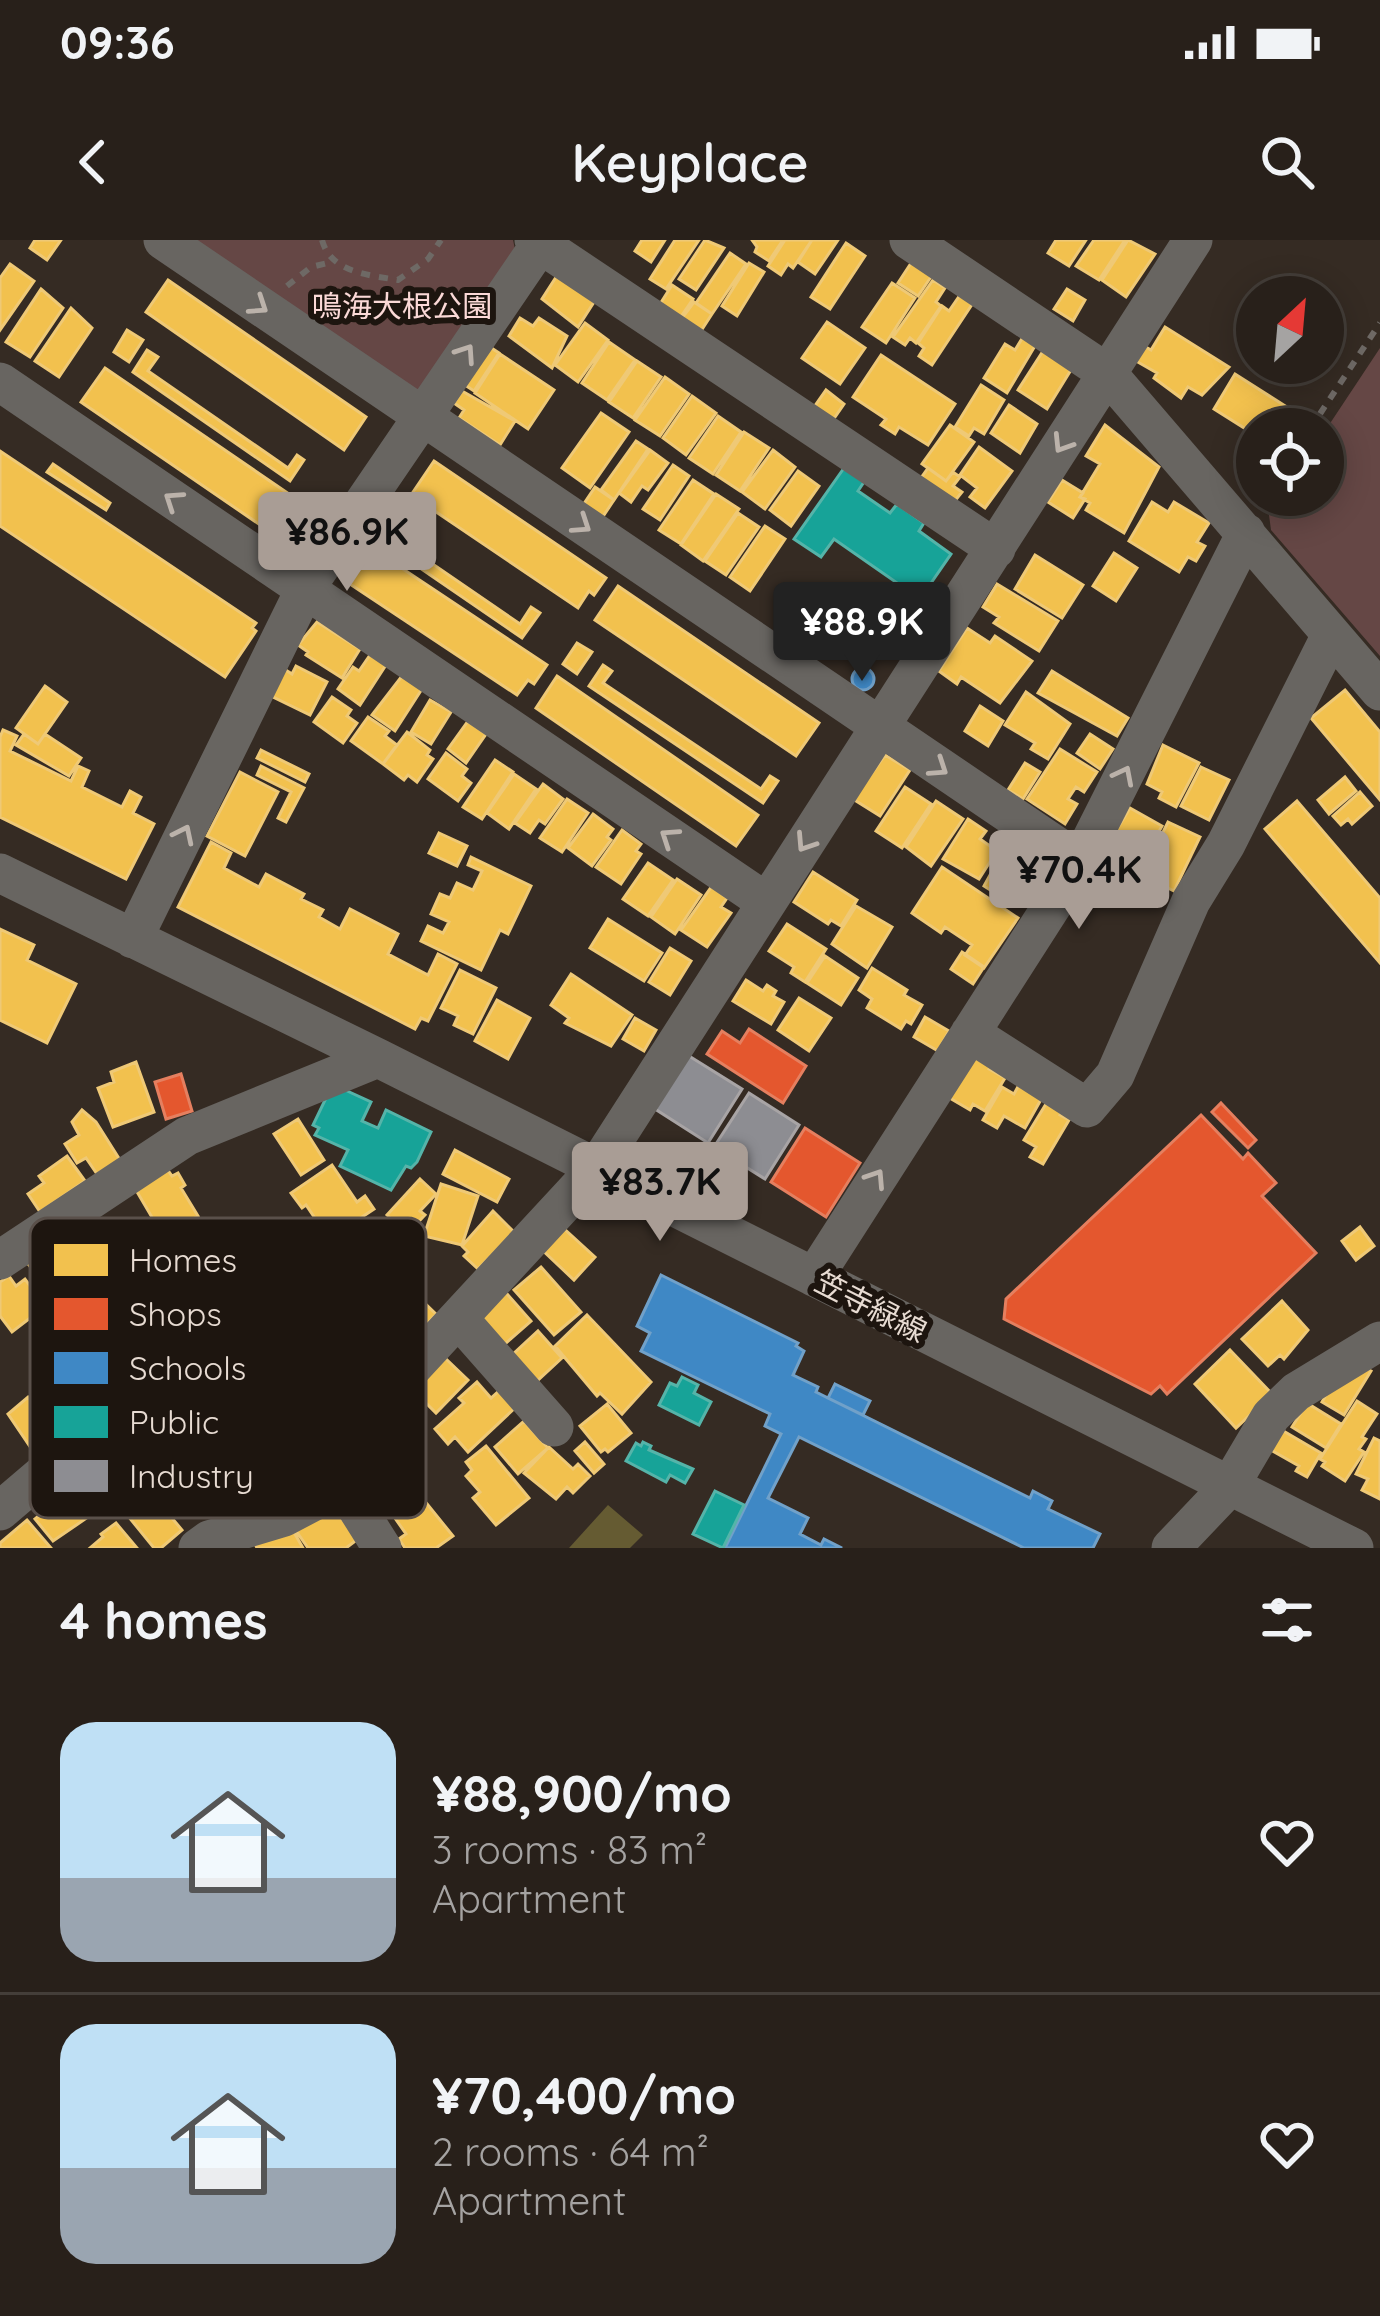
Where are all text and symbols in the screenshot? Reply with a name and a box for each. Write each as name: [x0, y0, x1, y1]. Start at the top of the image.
text: 09:36: [60, 14, 175, 70]
text: Keyplace: [571, 128, 809, 196]
icon: back: [60, 129, 126, 195]
icon: search: [1254, 129, 1320, 195]
north arrow: [1236, 276, 1344, 384]
map controls: [1236, 276, 1344, 516]
park label: 鳴海大根公園: [312, 287, 492, 325]
one-way arrow: [246, 292, 268, 314]
one-way arrow: [451, 345, 473, 367]
button: locate: [1236, 408, 1344, 516]
one-way arrow: [1054, 431, 1076, 453]
one-way arrow: [164, 492, 186, 514]
pin: ¥86.9K: [249, 492, 445, 594]
text: ¥86.9K: [285, 506, 409, 555]
one-way arrow: [568, 511, 590, 533]
pin: ¥88.9K: [764, 582, 960, 684]
text: ¥88.9K: [800, 596, 924, 645]
one-way arrow: [926, 753, 948, 775]
one-way arrow: [1110, 766, 1134, 787]
one-way arrow: [170, 825, 194, 846]
one-way arrow: [661, 829, 683, 851]
one-way arrow: [797, 829, 819, 851]
pin: ¥70.4K: [981, 830, 1177, 932]
text: ¥70.4K: [1016, 844, 1142, 893]
pin: ¥83.7K: [562, 1142, 758, 1244]
text: ¥83.7K: [599, 1156, 721, 1205]
one-way arrow: [862, 1170, 884, 1192]
legend: [30, 1218, 426, 1518]
text: Homes: [129, 1239, 237, 1280]
street label: 笠寺緑線: [809, 1262, 933, 1350]
text: Shops: [129, 1293, 222, 1334]
text: Schools: [129, 1347, 246, 1388]
text: Public: [129, 1401, 219, 1442]
text: Industry: [129, 1455, 254, 1496]
icon: filters: [1254, 1587, 1320, 1653]
text: 4 homes: [60, 1588, 268, 1652]
text: ¥88,900/mo: [432, 1761, 732, 1825]
icon: home: [156, 1770, 300, 1914]
icon: heart: [1254, 1809, 1320, 1875]
text: 3 rooms · 83 m²: [432, 1825, 707, 1874]
text: Apartment: [432, 1874, 626, 1923]
text: ¥70,400/mo: [432, 2063, 736, 2127]
icon: home: [156, 2072, 300, 2216]
icon: heart: [1254, 2111, 1320, 2177]
text: 2 rooms · 64 m²: [432, 2127, 709, 2176]
text: Apartment: [432, 2176, 626, 2225]

